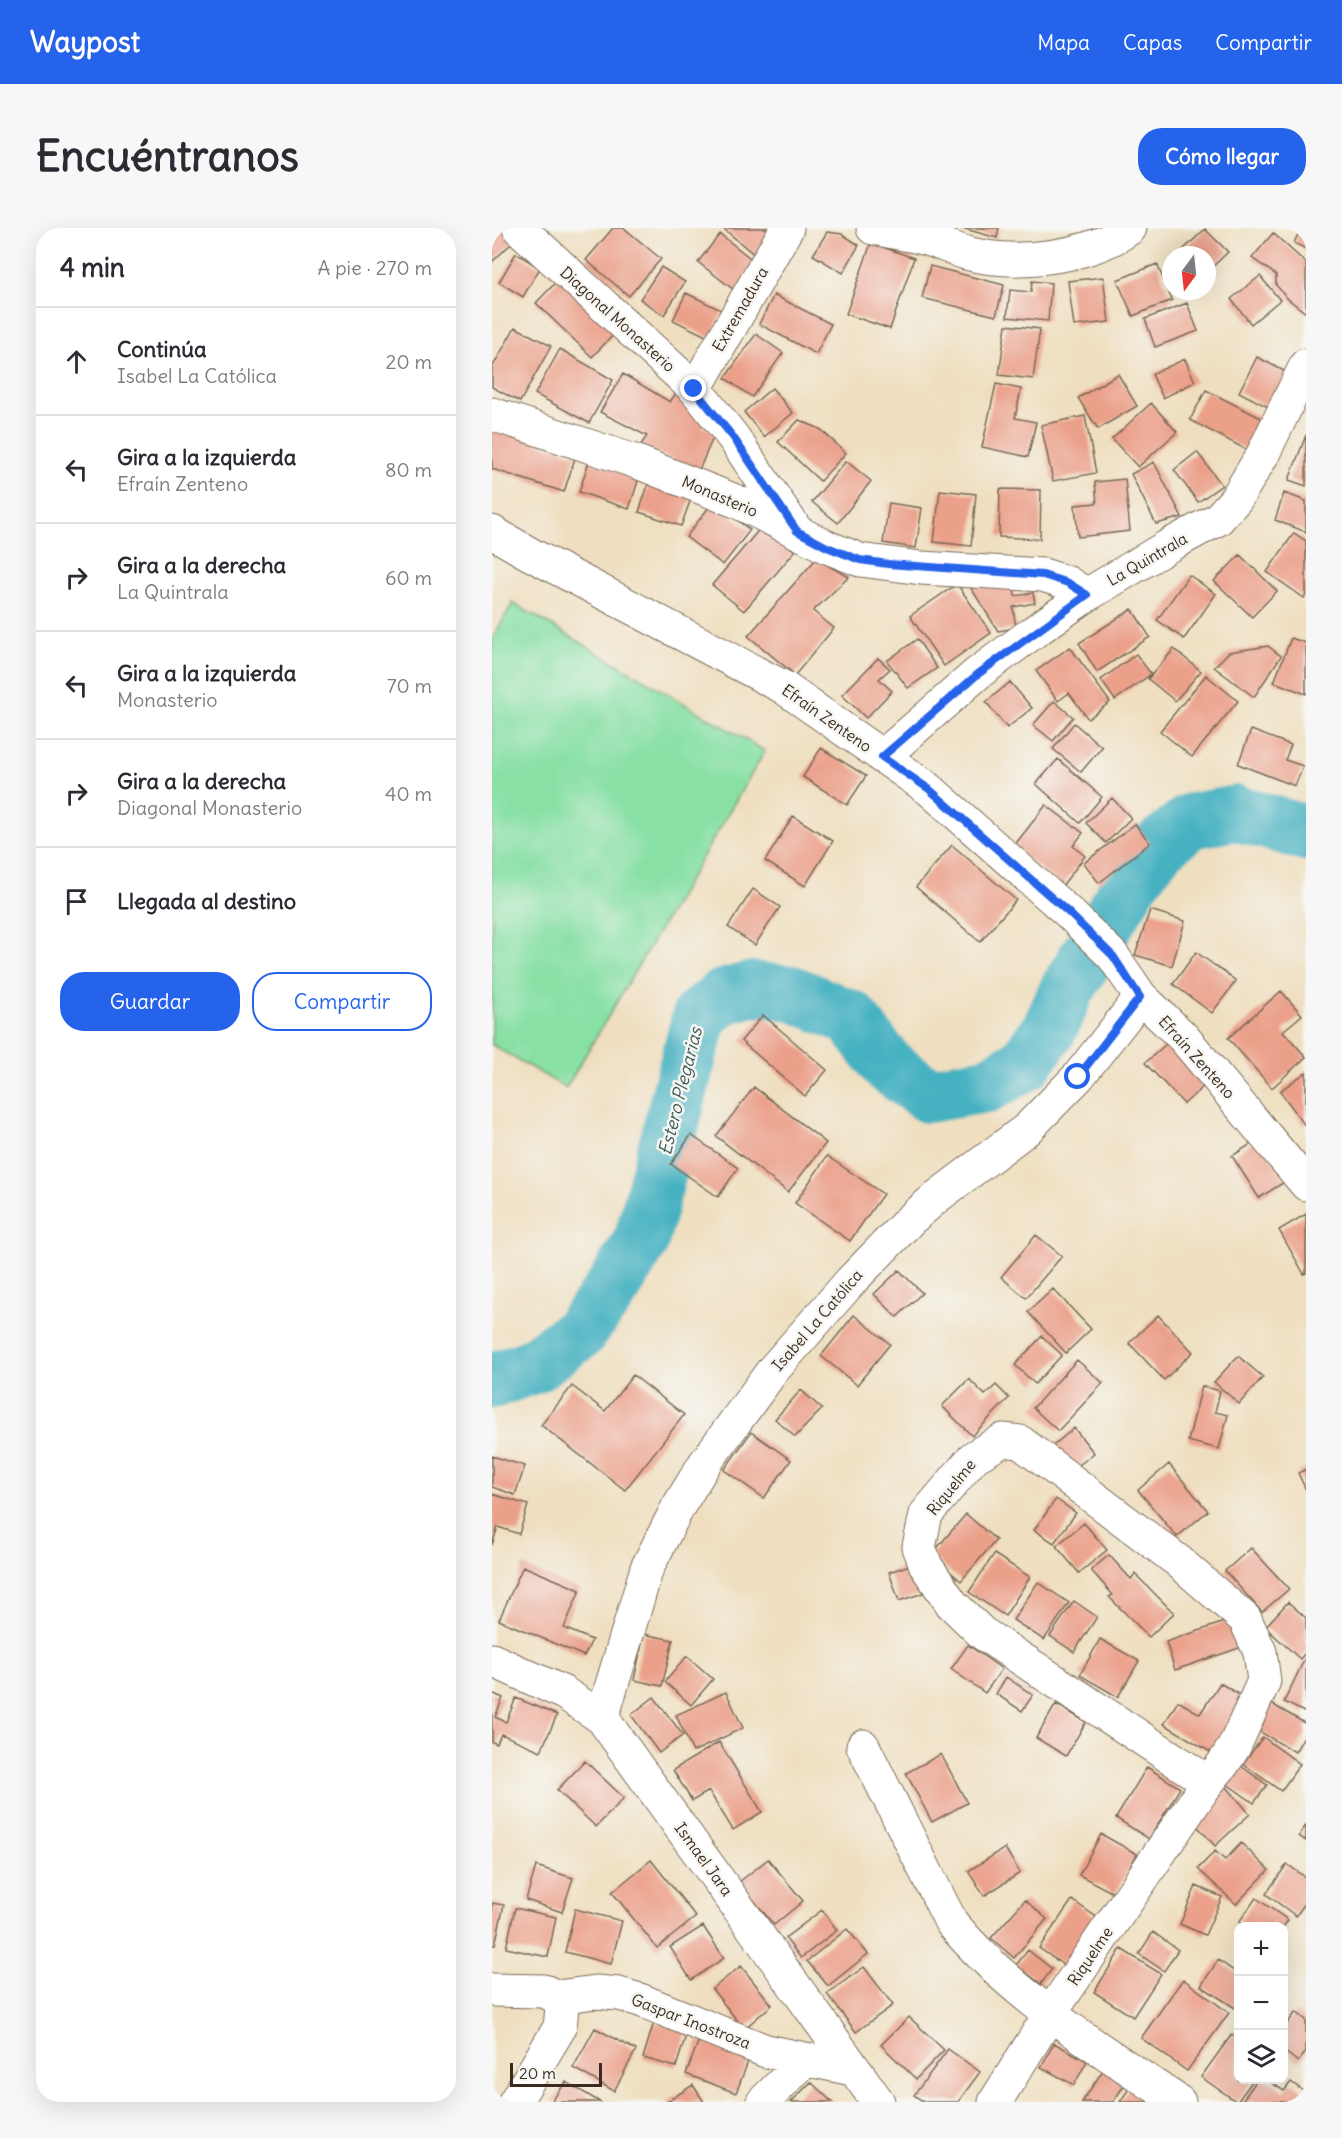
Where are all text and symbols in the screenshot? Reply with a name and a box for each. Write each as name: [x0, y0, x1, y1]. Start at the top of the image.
text: Waypost: [30, 24, 140, 60]
text: Mapa: [1037, 29, 1090, 56]
text: Capas: [1123, 29, 1182, 56]
text: Compartir: [1215, 29, 1312, 56]
button: Cómo llegar: [1138, 128, 1306, 185]
text: Encuéntranos: [36, 130, 299, 182]
north arrow: [1162, 246, 1216, 300]
text: 4 min: [60, 251, 125, 284]
text: A pie · 270 m: [318, 255, 432, 280]
street label: Diagonal Monasterio: [556, 262, 680, 376]
street label: Extremadura: [708, 263, 772, 355]
text: Continúa: [117, 335, 206, 363]
icon: ahead: [60, 345, 93, 378]
text: 20 m: [386, 349, 432, 374]
text: Isabel La Católica: [117, 363, 277, 388]
route end: [680, 375, 706, 401]
text: Gira a la izquierda: [117, 443, 296, 471]
icon: left: [60, 453, 93, 486]
text: 80 m: [385, 457, 432, 482]
text: Efraín Zenteno: [117, 471, 248, 496]
street label: Monasterio: [679, 471, 761, 521]
street label: La Quintrala: [1103, 528, 1191, 590]
text: Gira a la derecha: [117, 551, 286, 579]
icon: right: [60, 561, 93, 594]
text: 60 m: [385, 565, 432, 590]
text: La Quintrala: [117, 579, 229, 604]
text: Gira a la izquierda: [117, 659, 296, 687]
icon: left: [60, 669, 93, 702]
text: 70 m: [387, 673, 432, 698]
street label: Efraín Zenteno: [778, 680, 876, 756]
text: Monasterio: [117, 687, 218, 712]
text: Gira a la derecha: [117, 767, 286, 795]
icon: right: [60, 777, 93, 810]
text: 40 m: [385, 781, 432, 806]
text: Diagonal Monasterio: [117, 795, 302, 820]
icon: arrive: [60, 885, 93, 918]
text: Llegada al destino: [117, 887, 296, 915]
button: Guardar: [60, 972, 240, 1031]
button: Compartir: [252, 972, 432, 1031]
street label: Efraín Zenteno: [1154, 1011, 1240, 1103]
water label: Estero Plegarias: [653, 1023, 707, 1157]
route start: [1064, 1063, 1090, 1089]
street label: Isabel La Católica: [767, 1265, 867, 1375]
street label: Riquelme: [922, 1455, 980, 1519]
street label: Ismael Jara: [671, 1818, 737, 1900]
map controls: [1234, 1922, 1288, 2084]
button: +: [1234, 1922, 1288, 1976]
street label: Riquelme: [1063, 1923, 1117, 1989]
button: −: [1234, 1976, 1288, 2030]
street label: Gaspar Inostroza: [628, 1989, 754, 2053]
button: layers: [1234, 2030, 1288, 2084]
scale bar: [510, 2060, 602, 2088]
text: 20 m: [519, 2063, 556, 2083]

